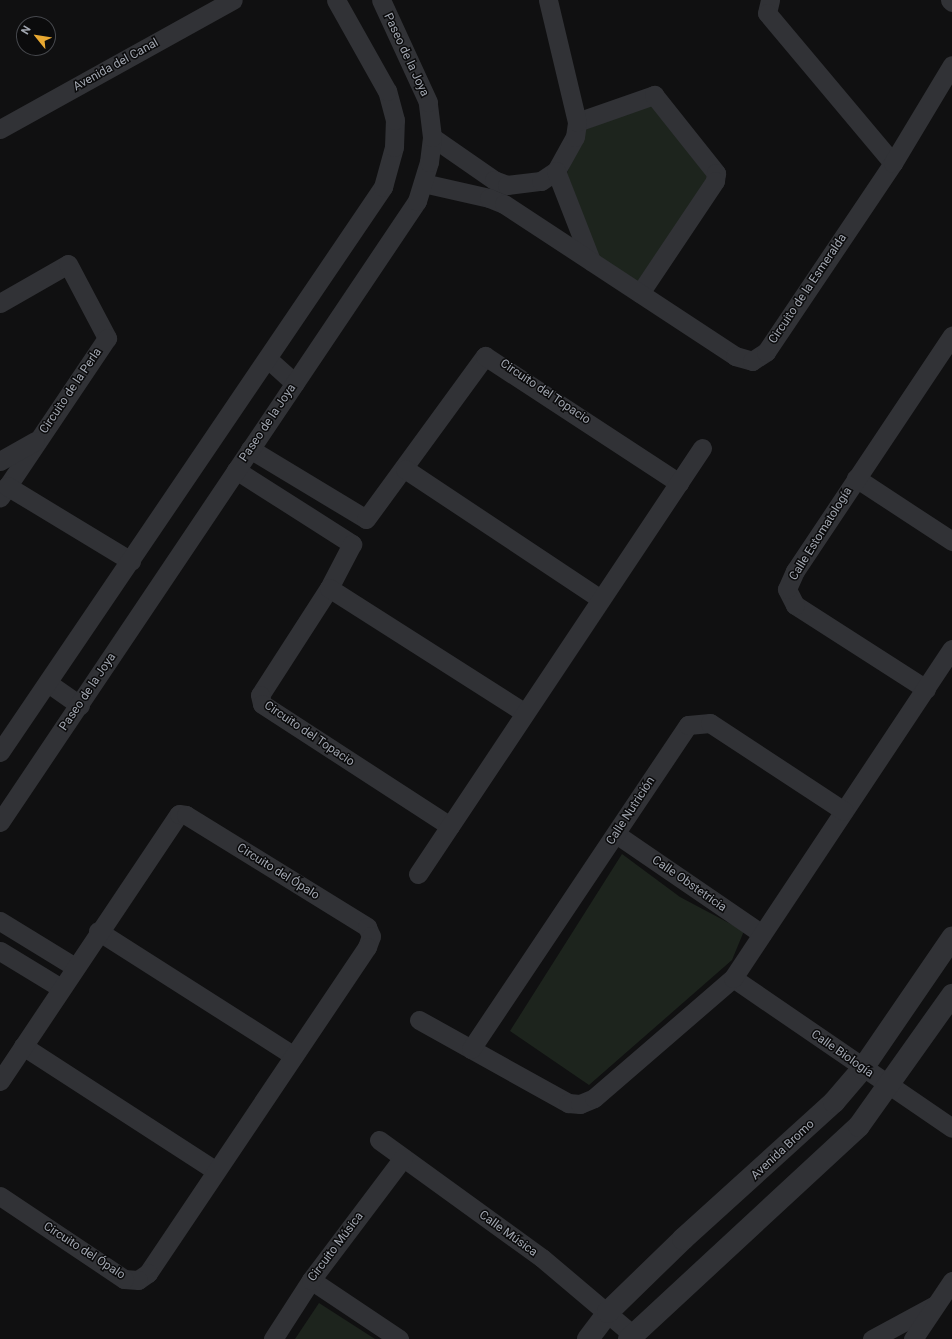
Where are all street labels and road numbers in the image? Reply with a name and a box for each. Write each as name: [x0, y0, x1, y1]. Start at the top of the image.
street label: Paseo de la Joya: [380, 11, 432, 99]
street label: Avenida del Canal: [71, 36, 161, 94]
street label: Circuito de la Esmeralda: [766, 231, 850, 347]
street label: Circuito de la Perla: [37, 346, 105, 436]
street label: Circuito del Topacio: [497, 356, 593, 428]
street label: Paseo de la Joya: [237, 381, 299, 465]
street label: Calle Estomatología: [787, 485, 855, 583]
street label: Paseo de la Joya: [57, 650, 119, 734]
street label: Circuito del Topacio: [261, 698, 357, 770]
street label: Calle Nutrición: [604, 774, 658, 848]
street label: Circuito del Ópalo: [234, 841, 322, 903]
street label: Calle Obstetricia: [649, 853, 729, 915]
street label: Calle Biología: [808, 1027, 876, 1081]
street label: Avenida Bromo: [748, 1117, 818, 1183]
street label: Calle Música: [476, 1208, 540, 1260]
street label: Circuito Música: [305, 1209, 367, 1285]
street label: Circuito del Ópalo: [40, 1219, 128, 1283]

